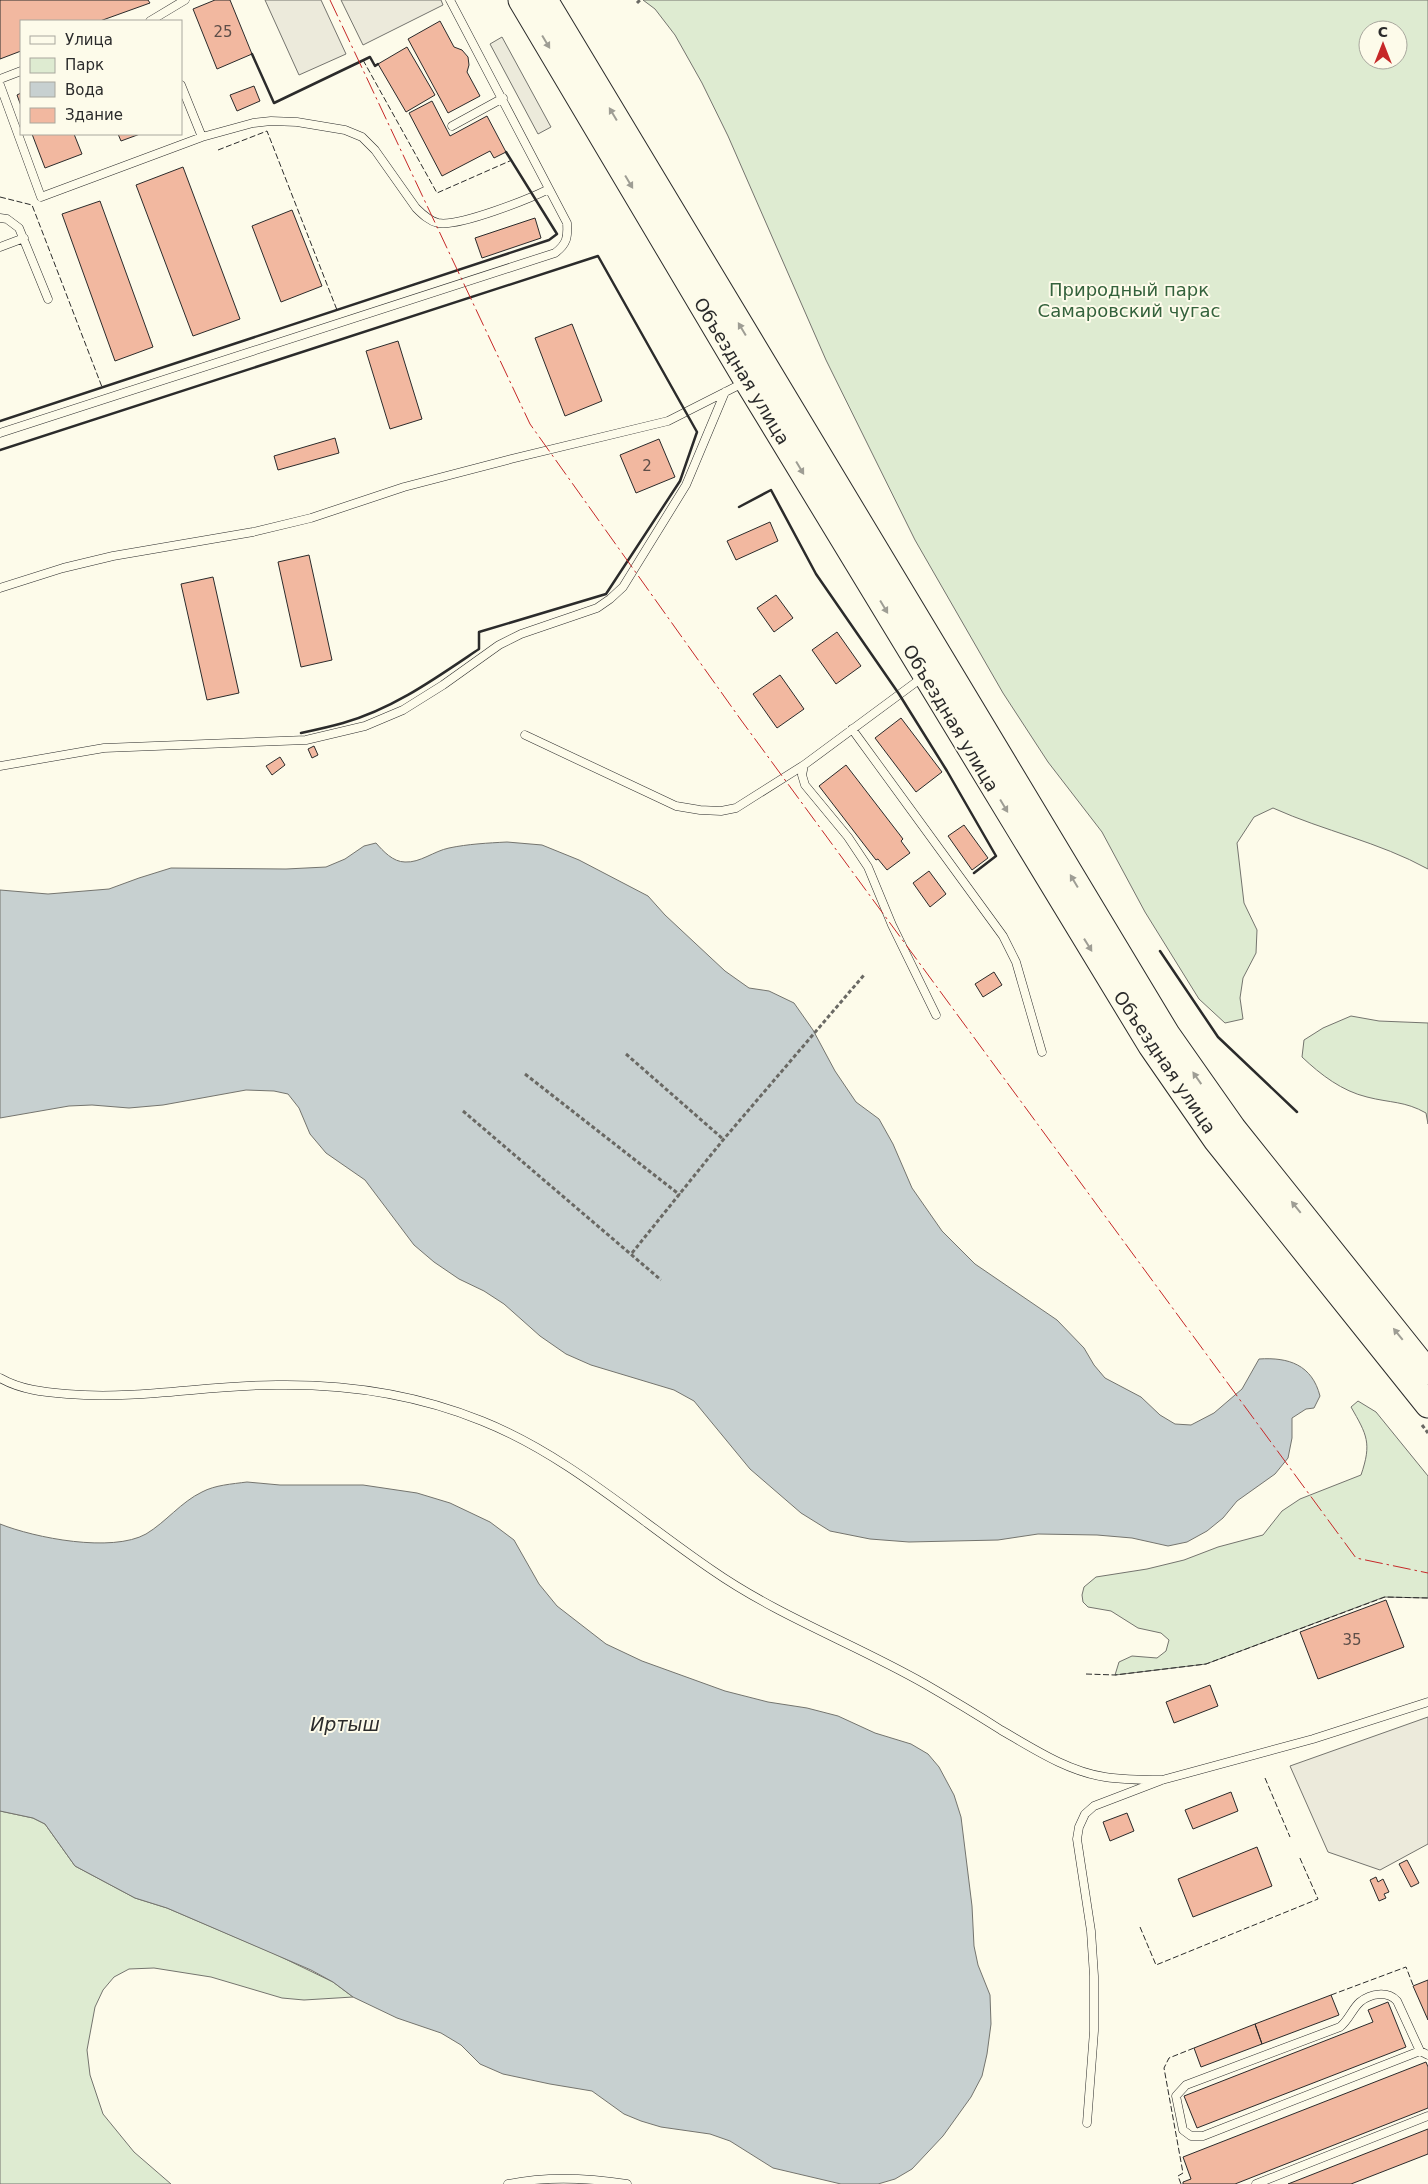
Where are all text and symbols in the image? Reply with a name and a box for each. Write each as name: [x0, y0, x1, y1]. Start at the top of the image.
legend: [20, 20, 182, 135]
north arrow: [1358, 20, 1408, 70]
house number: 25: [213, 23, 233, 41]
text: С: [1378, 24, 1388, 40]
text: Улица: [65, 31, 113, 49]
one-way arrow: [541, 35, 550, 48]
text: Парк: [65, 56, 104, 74]
text: Вода: [65, 81, 104, 99]
text: Здание: [65, 106, 123, 124]
one-way arrow: [609, 108, 618, 121]
one-way arrow: [624, 175, 633, 188]
park label: Природный парк Самаровский чугас: [1038, 279, 1220, 321]
street label: Объездная улица: [690, 294, 794, 448]
one-way arrow: [737, 322, 746, 335]
house number: 2: [642, 457, 652, 475]
one-way arrow: [795, 461, 804, 474]
one-way arrow: [880, 600, 889, 613]
street label: Объездная улица: [899, 641, 1003, 795]
one-way arrow: [1000, 799, 1009, 812]
one-way arrow: [1069, 875, 1078, 888]
one-way arrow: [1084, 938, 1093, 951]
street label: Объездная улица: [1109, 987, 1221, 1137]
one-way arrow: [1192, 1071, 1202, 1085]
one-way arrow: [1291, 1201, 1302, 1214]
one-way arrow: [1392, 1328, 1403, 1341]
house number: 35: [1342, 1631, 1362, 1649]
water label: Иртыш: [310, 1713, 380, 1735]

